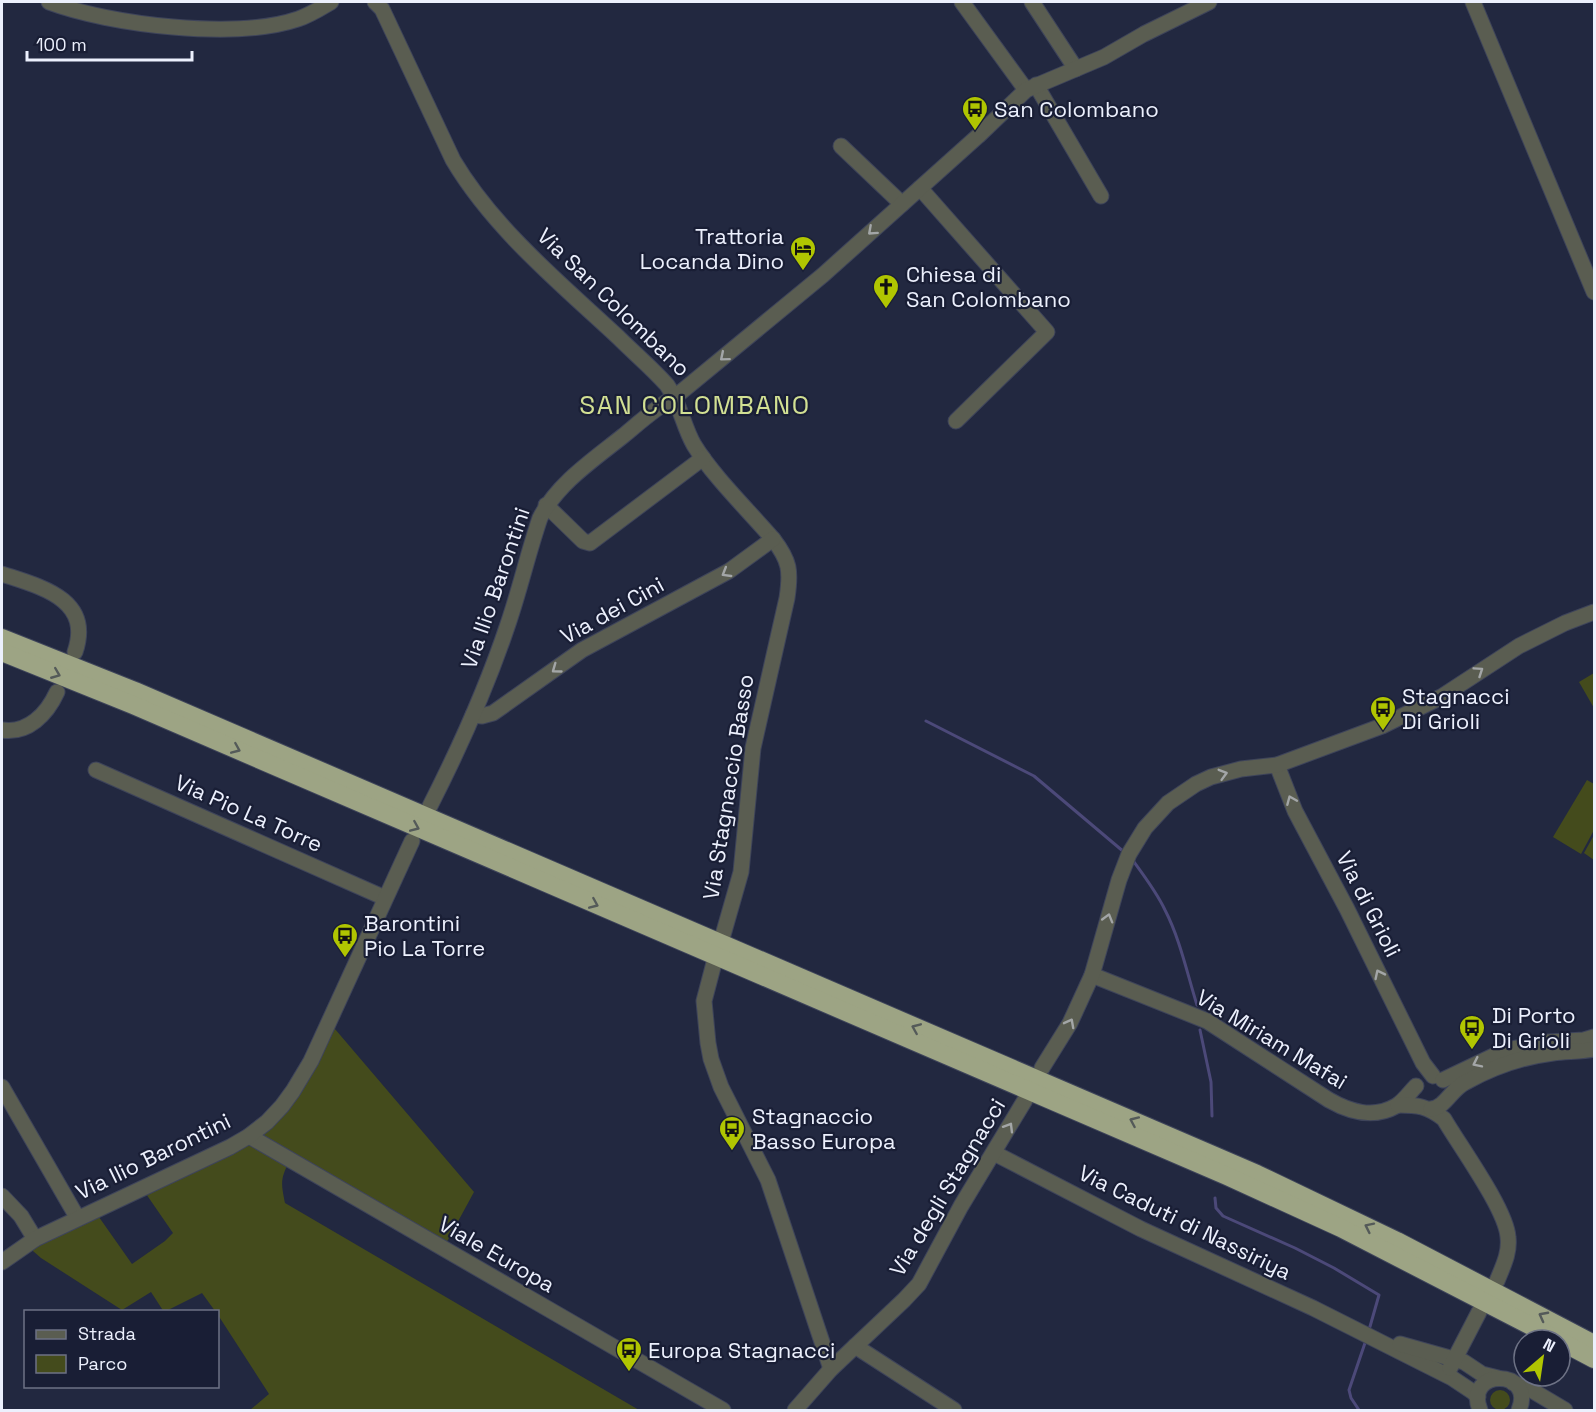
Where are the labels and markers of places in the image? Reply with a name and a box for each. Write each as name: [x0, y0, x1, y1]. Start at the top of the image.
bus stop icon: San Colombano: [960, 94, 990, 132]
place label: San Colombano: [994, 95, 1159, 123]
place label: Trattoria Locanda Dino: [640, 222, 784, 275]
hotel icon: Trattoria Locanda Dino: [788, 234, 818, 272]
place label: Chiesa di San Colombano: [906, 260, 1071, 313]
church icon: Chiesa di San Colombano: [871, 272, 901, 310]
place label: Stagnacci Di Grioli: [1402, 682, 1510, 735]
bus stop icon: Stagnacci Di Grioli: [1368, 694, 1398, 732]
place label: Barontini Pio La Torre: [364, 909, 485, 962]
bus stop icon: Barontini Pio La Torre: [330, 921, 360, 959]
place label: Di Porto Di Grioli: [1492, 1001, 1576, 1054]
bus stop icon: Di Porto Di Grioli: [1457, 1013, 1487, 1051]
place label: Stagnaccio Basso Europa: [752, 1102, 896, 1155]
bus stop icon: Stagnaccio Basso Europa: [717, 1114, 747, 1152]
bus stop icon: Europa Stagnacci: [614, 1335, 644, 1373]
place label: Europa Stagnacci: [648, 1336, 835, 1364]

